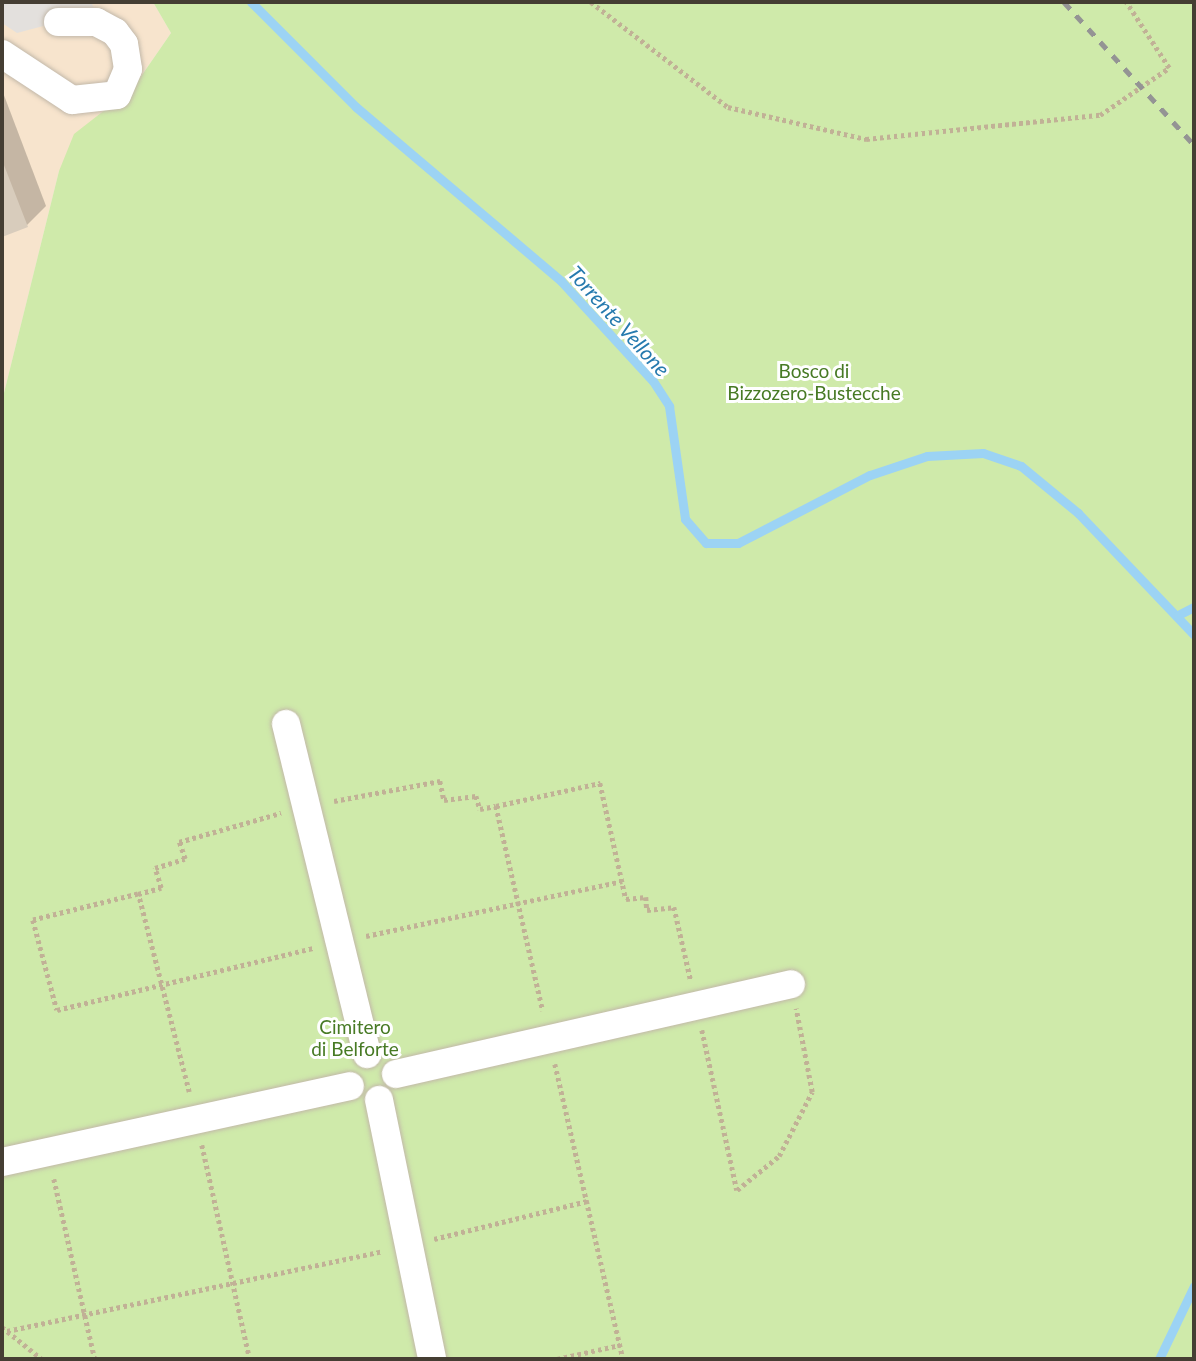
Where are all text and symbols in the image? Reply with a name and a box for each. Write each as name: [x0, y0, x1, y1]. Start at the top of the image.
water label: Torrente Vellone: [563, 260, 675, 382]
park label: Bosco di Bizzozero-Bustecche: [727, 360, 901, 404]
park label: Cimitero di Belforte: [311, 1016, 399, 1060]

